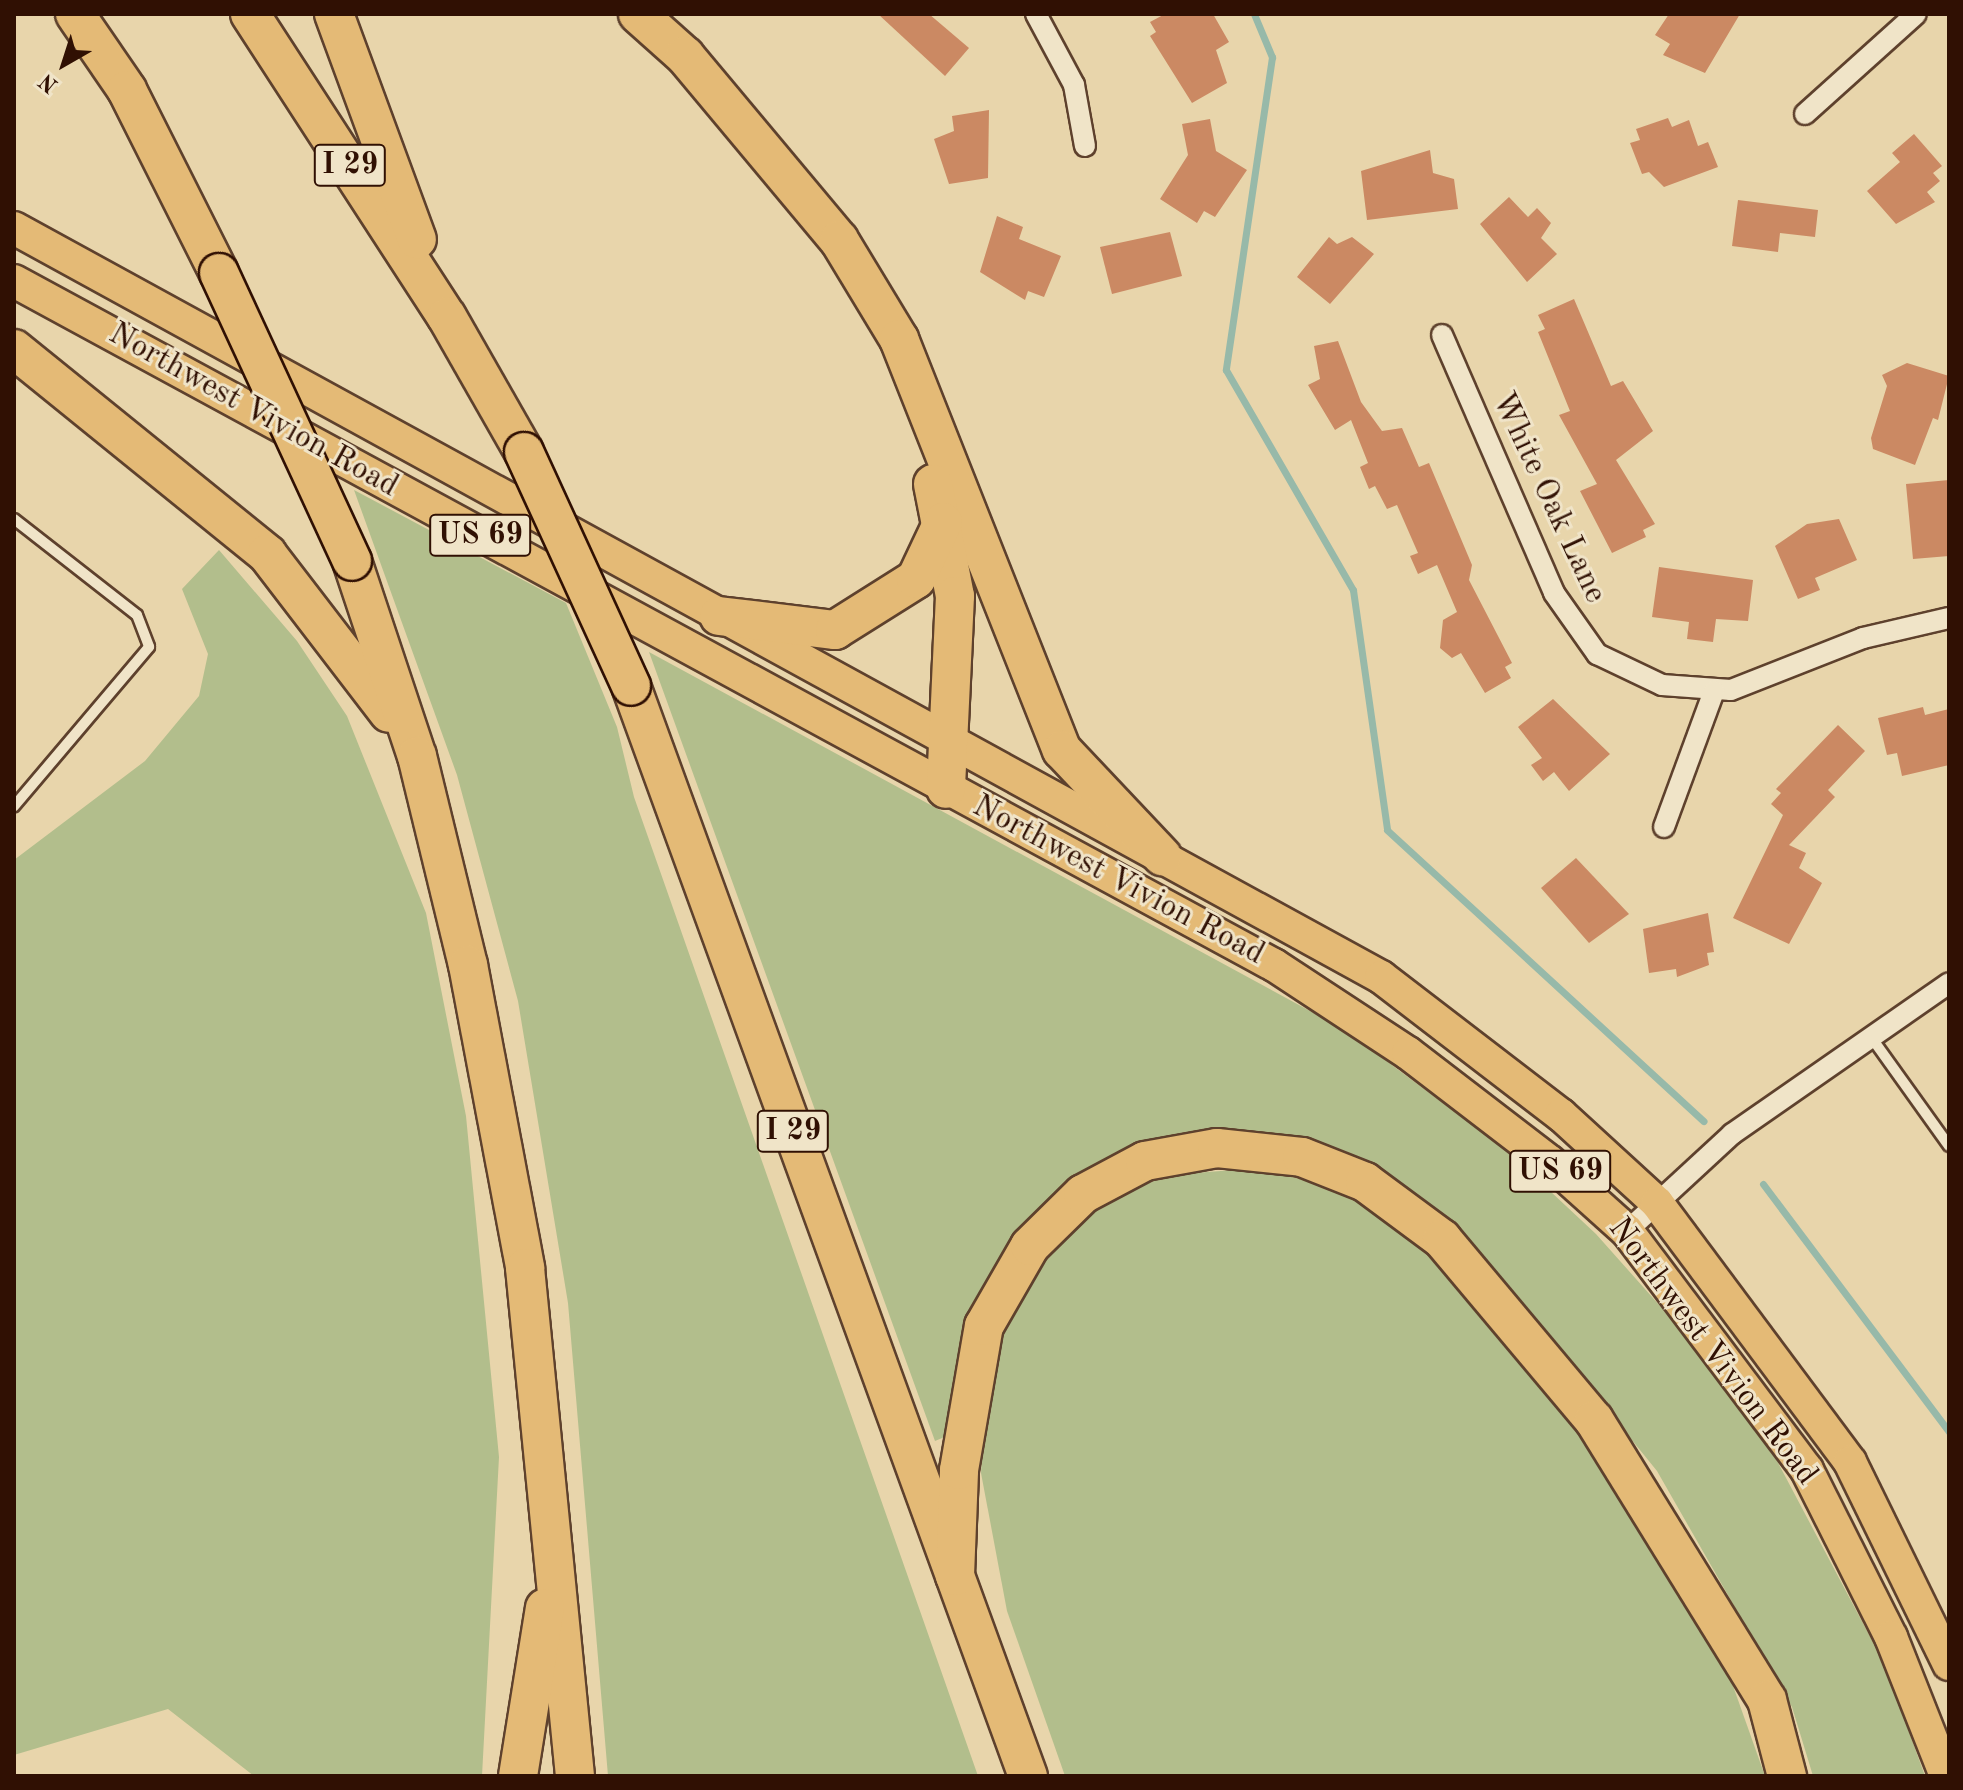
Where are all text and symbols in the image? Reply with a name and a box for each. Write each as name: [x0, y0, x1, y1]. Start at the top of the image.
north arrow: [24, 24, 104, 104]
text: N: [35, 69, 62, 96]
road number: I 29: [312, 139, 388, 191]
street label: Northwest Vivion Road: [101, 315, 405, 507]
street label: White Oak Lane: [1482, 386, 1614, 610]
road number: US 69: [428, 509, 532, 561]
street label: Northwest Vivion Road: [965, 788, 1271, 974]
road number: I 29: [755, 1105, 831, 1157]
road number: US 69: [1508, 1145, 1612, 1197]
street label: Northwest Vivion Road: [1599, 1211, 1825, 1493]

